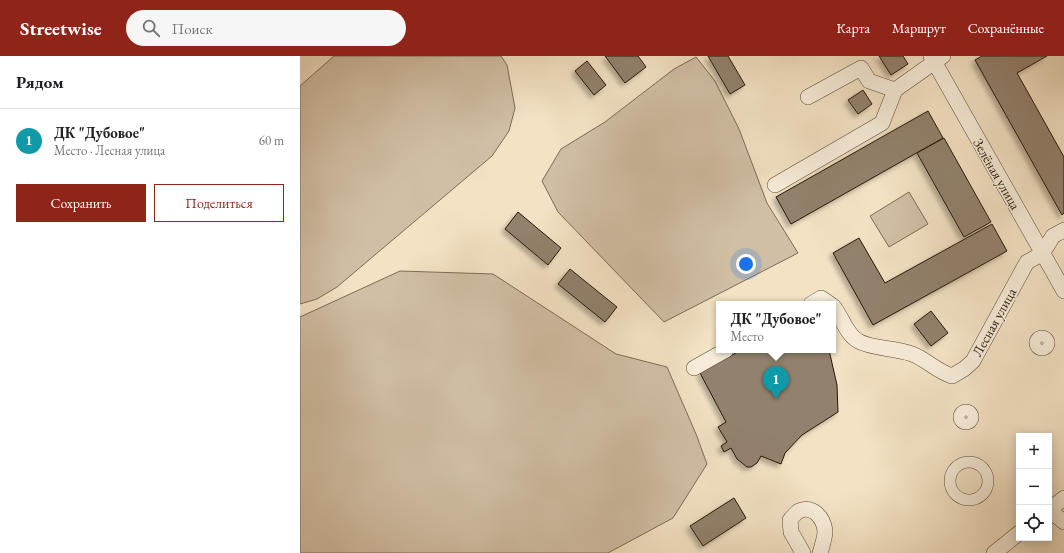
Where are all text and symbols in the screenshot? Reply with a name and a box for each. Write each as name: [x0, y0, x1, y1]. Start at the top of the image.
search box: [126, 10, 406, 46]
text: Streetwise: [20, 16, 102, 41]
icon: search: [140, 17, 162, 39]
text: Поиск: [172, 19, 213, 38]
text: Карта: [837, 19, 870, 37]
text: Маршрут: [892, 19, 946, 37]
text: Сохранённые: [968, 19, 1044, 37]
text: Рядом: [16, 71, 64, 93]
text: ДК "Дубовое": [54, 123, 145, 142]
text: 1: [26, 132, 32, 149]
text: 60 m: [259, 132, 284, 149]
street label: Зелёная улица: [969, 135, 1025, 213]
text: Место · Лесная улица: [54, 142, 165, 159]
button: Сохранить: [16, 184, 146, 222]
button: Поделиться: [154, 184, 284, 222]
your location: [736, 254, 756, 274]
street label: Лесная улица: [968, 284, 1020, 359]
popup: [716, 301, 836, 353]
text: ДК "Дубовое": [731, 309, 821, 328]
text: Место: [731, 328, 764, 345]
pin: 1: [763, 366, 789, 399]
map controls: [1016, 433, 1052, 541]
button: +: [1016, 433, 1052, 469]
button: −: [1016, 469, 1052, 505]
button: locate: [1016, 505, 1052, 541]

